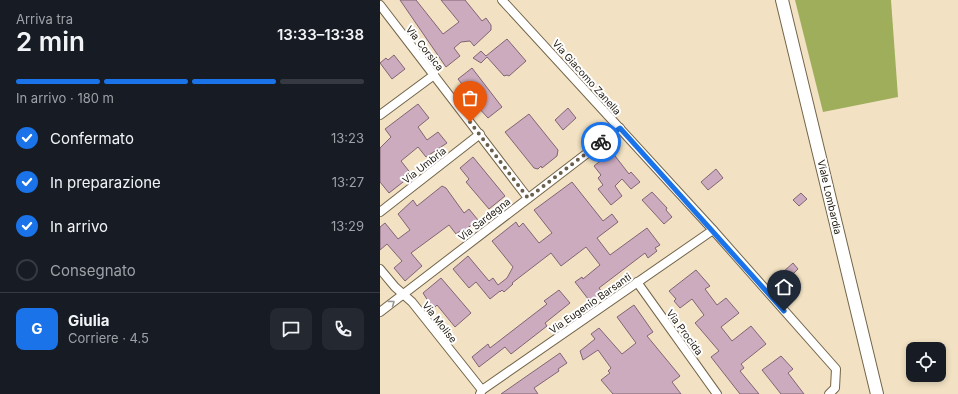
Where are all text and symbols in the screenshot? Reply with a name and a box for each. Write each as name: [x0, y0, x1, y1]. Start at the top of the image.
text: Arriva tra: [16, 11, 73, 27]
street label: Via Corsica: [404, 23, 446, 73]
text: 13:33–13:38: [277, 25, 364, 44]
text: 2 min: [16, 26, 85, 57]
street label: Via Giacomo Zanella: [550, 37, 624, 117]
pin: [453, 81, 487, 122]
icon: bag: [459, 87, 481, 109]
text: In arrivo · 180 m: [16, 90, 114, 106]
courier: [581, 122, 621, 162]
icon: check: [16, 127, 38, 149]
text: Confermato: [50, 129, 134, 148]
text: 13:23: [331, 130, 364, 146]
icon: bike: [590, 131, 612, 153]
street label: Via Umbria: [400, 144, 448, 186]
street label: Viale Lombardia: [816, 159, 844, 235]
icon: check: [16, 171, 38, 193]
text: In preparazione: [50, 173, 161, 192]
text: 13:27: [332, 174, 364, 190]
street label: Via Sardegna: [455, 195, 513, 243]
icon: check: [16, 215, 38, 237]
text: In arrivo: [50, 217, 108, 236]
text: 13:29: [331, 218, 364, 234]
text: Consegnato: [50, 261, 136, 280]
street label: Via Eugenio Barsanti: [547, 270, 633, 336]
pin: [767, 270, 801, 311]
icon: home: [773, 276, 795, 298]
street label: Via Molise: [420, 299, 460, 345]
one-way arrow: [387, 301, 394, 308]
street label: Via Procida: [664, 307, 706, 357]
button: chat: [270, 308, 312, 350]
button: phone: [322, 308, 364, 350]
text: Giulia: [68, 311, 110, 330]
text: G: [31, 319, 43, 338]
text: Corriere · 4.5: [68, 330, 149, 346]
map controls: [906, 342, 946, 382]
button: locate: [906, 342, 946, 382]

